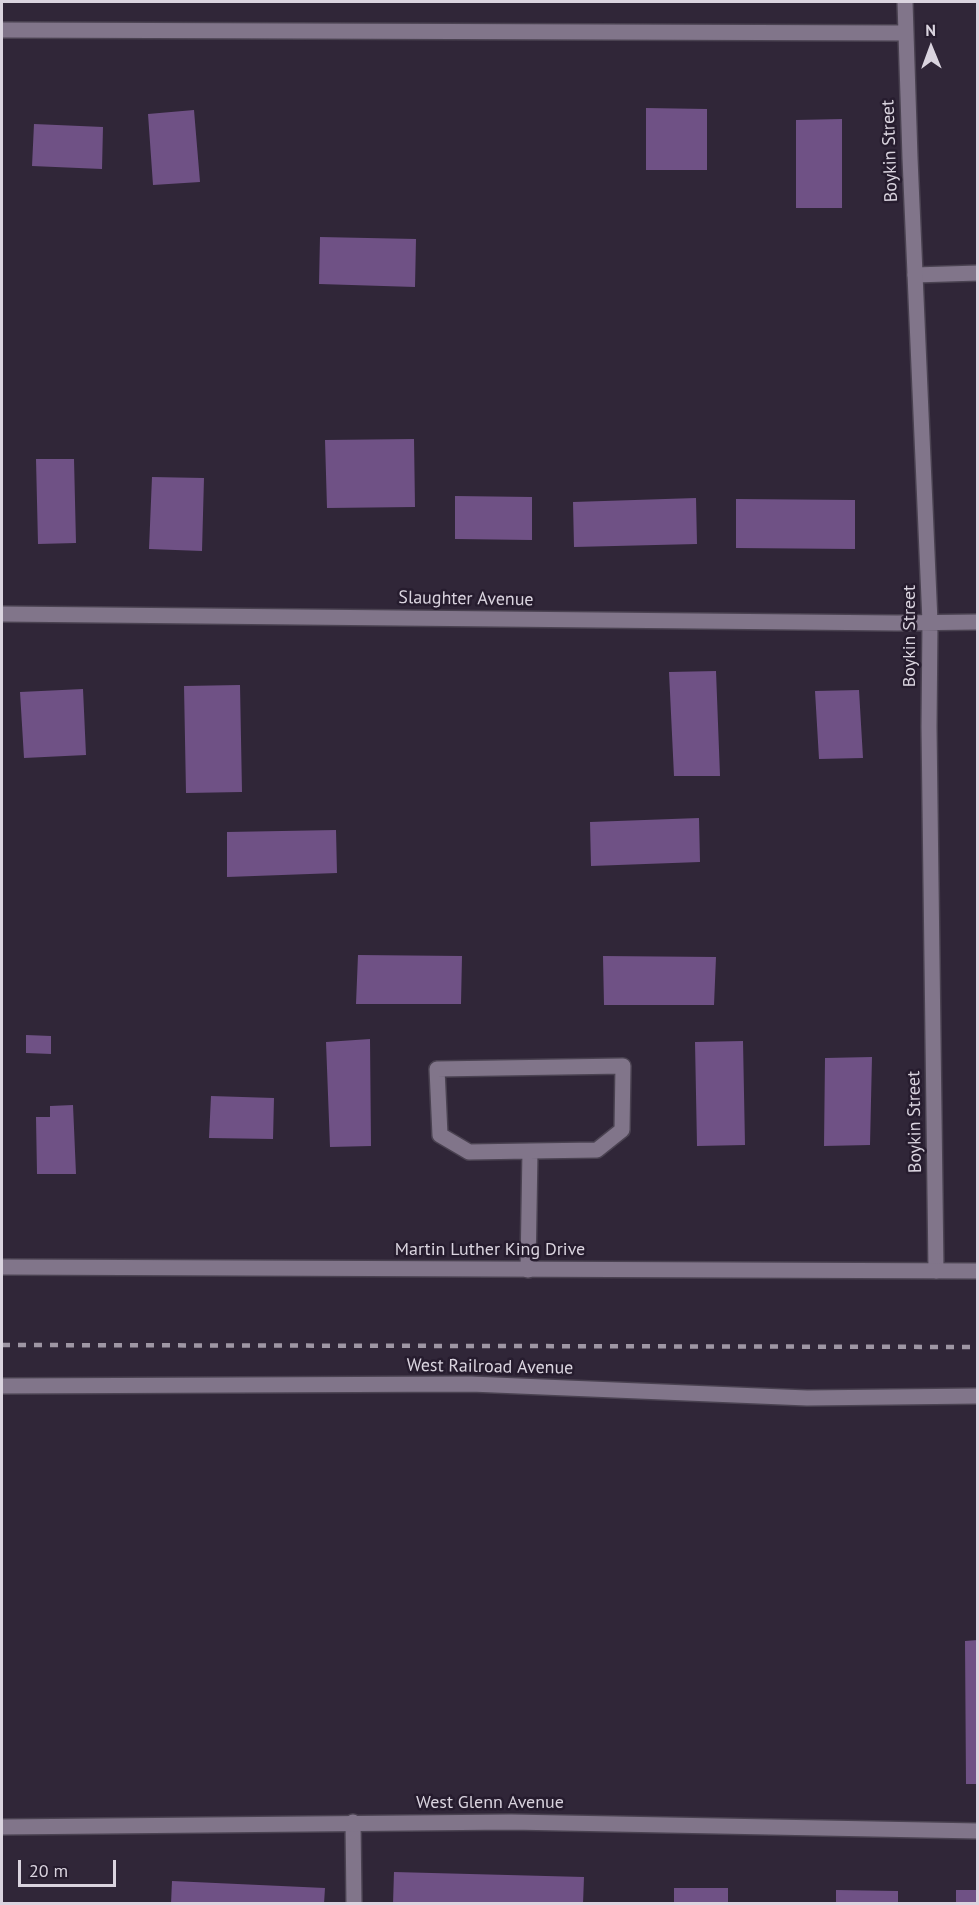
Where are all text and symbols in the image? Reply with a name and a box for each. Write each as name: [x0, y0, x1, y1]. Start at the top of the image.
north arrow: [901, 18, 961, 78]
text: N: [925, 20, 936, 40]
street label: Boykin Street: [877, 99, 903, 203]
street label: Boykin Street: [899, 585, 921, 687]
street label: Slaughter Avenue: [398, 587, 534, 611]
street label: Boykin Street: [903, 1071, 927, 1173]
street label: Martin Luther King Drive: [395, 1239, 585, 1261]
street label: West Railroad Avenue: [406, 1355, 574, 1379]
street label: West Glenn Avenue: [416, 1792, 564, 1814]
scale bar: [21, 1848, 118, 1886]
text: 20 m: [29, 1859, 68, 1882]

